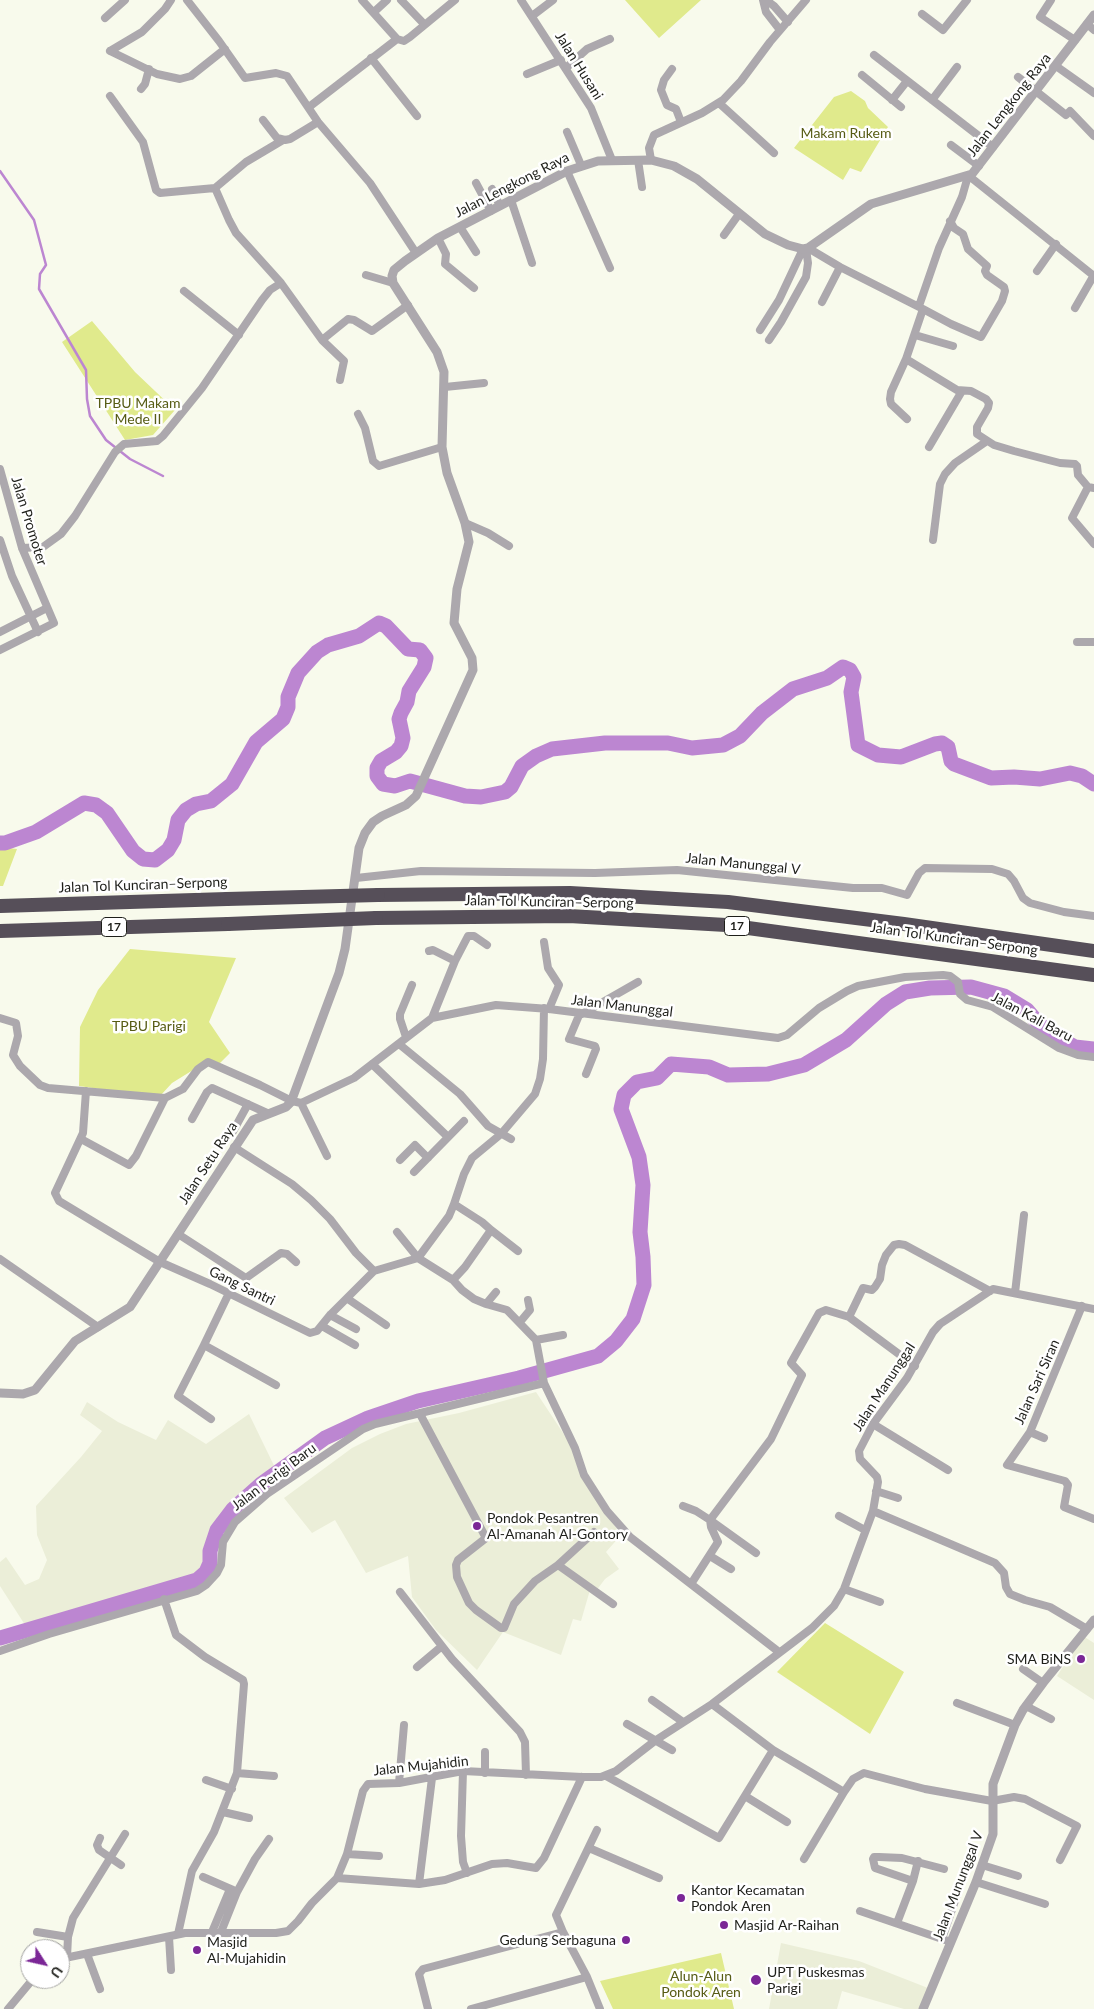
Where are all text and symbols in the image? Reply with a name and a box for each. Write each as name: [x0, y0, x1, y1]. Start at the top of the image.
street label: Jalan Husani: [552, 29, 606, 103]
street label: Jalan Lengkong Raya: [964, 50, 1054, 160]
park label: Makam Rukem: [801, 125, 891, 141]
street label: Jalan Lengkong Raya: [452, 149, 572, 221]
park label: TPBU Makam Mede II: [96, 395, 180, 428]
street label: Jalan Promoter: [8, 475, 50, 567]
street label: Jalan Manunggal V: [685, 850, 801, 878]
street label: Jalan Tol Kunciran–Serpong: [58, 874, 228, 896]
street label: Jalan Tol Kunciran–Serpong: [464, 892, 634, 912]
road number: 17: [724, 916, 750, 936]
road number: 17: [102, 918, 126, 936]
street label: Jalan Tol Kunciran–Serpong: [869, 919, 1039, 959]
street label: Jalan Kali Baru: [989, 989, 1075, 1045]
street label: Jalan Manunggal: [570, 991, 674, 1021]
park label: TPBU Parigi: [112, 1018, 186, 1034]
street label: Jalan Setu Raya: [175, 1119, 241, 1207]
street label: Gang Santri: [206, 1263, 278, 1309]
street label: Jalan Sari Siran: [1011, 1337, 1063, 1427]
street label: Jalan Manunggal: [849, 1340, 919, 1434]
street label: Jalan Perigi Baru: [229, 1440, 319, 1514]
place label: Pondok Pesantren Al-Amanah Al-Gontory: [487, 1510, 628, 1542]
marker: Pondok Pesantren Al-Amanah Al-Gontory: [471, 1520, 483, 1532]
place label: SMA BiNS: [1007, 1651, 1071, 1667]
marker: SMA BiNS: [1075, 1653, 1087, 1665]
street label: Jalan Mujahidin: [373, 1753, 469, 1779]
street label: Jalan Mununggal V: [929, 1829, 987, 1943]
place label: Kantor Kecamatan Pondok Aren: [691, 1882, 804, 1914]
marker: Kantor Kecamatan Pondok Aren: [675, 1892, 687, 1904]
place label: Masjid Ar-Raihan: [734, 1917, 839, 1933]
marker: Masjid Ar-Raihan: [718, 1919, 730, 1931]
place label: Gedung Serbaguna: [499, 1932, 616, 1948]
place label: Masjid Al-Mujahidin: [207, 1934, 286, 1966]
marker: Gedung Serbaguna: [620, 1934, 632, 1946]
north arrow: [20, 1939, 70, 1989]
marker: Masjid Al-Mujahidin: [191, 1944, 203, 1956]
text: U: [47, 1963, 67, 1981]
place label: UPT Puskesmas Parigi: [767, 1964, 864, 1996]
park label: Alun-Alun Pondok Aren: [661, 1968, 741, 2000]
marker: UPT Puskesmas Parigi: [749, 1973, 763, 1987]

